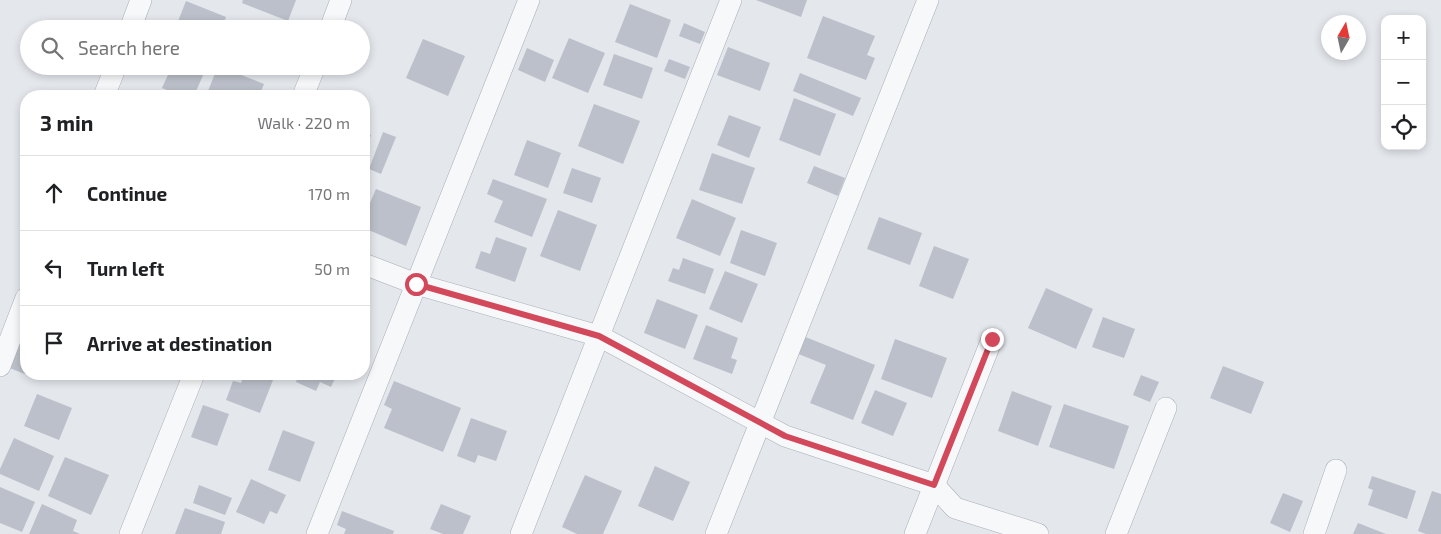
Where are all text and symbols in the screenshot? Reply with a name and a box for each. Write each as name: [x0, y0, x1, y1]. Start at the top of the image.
north arrow: [1321, 15, 1366, 60]
map controls: [1381, 15, 1426, 150]
button: +: [1381, 15, 1426, 60]
search box: [20, 20, 370, 75]
icon: search: [38, 34, 66, 62]
text: Search here: [78, 36, 180, 59]
button: −: [1381, 60, 1426, 105]
button: locate: [1381, 105, 1426, 150]
text: 3 min: [40, 110, 93, 135]
text: Walk · 220 m: [257, 113, 350, 132]
icon: ahead: [40, 179, 68, 207]
text: Continue: [87, 182, 167, 205]
text: 170 m: [308, 184, 350, 203]
icon: left: [40, 254, 68, 282]
text: Turn left: [87, 257, 164, 280]
text: 50 m: [314, 259, 350, 278]
route start: [405, 273, 428, 296]
route end: [981, 328, 1004, 351]
icon: arrive: [40, 329, 68, 357]
text: Arrive at destination: [87, 332, 272, 355]

